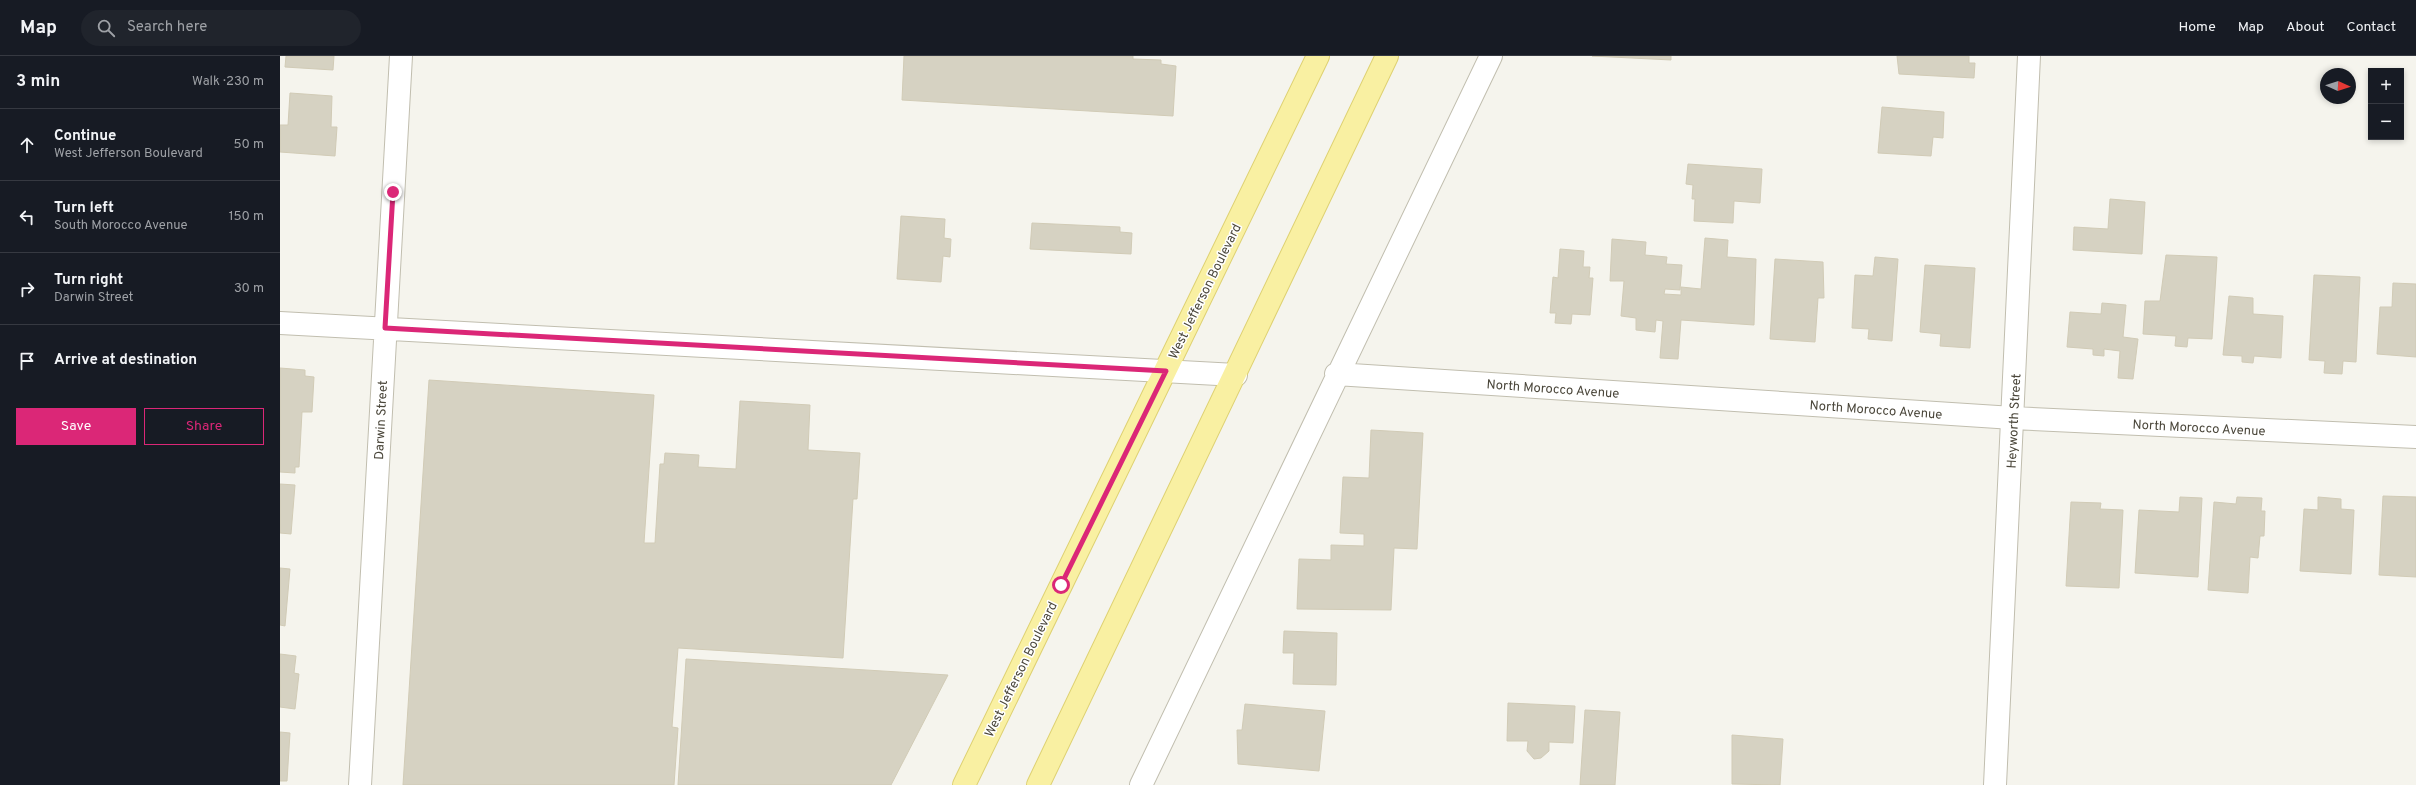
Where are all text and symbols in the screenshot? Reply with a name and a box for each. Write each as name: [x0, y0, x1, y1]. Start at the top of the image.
search box: [81, 10, 361, 46]
text: Map: [20, 16, 57, 40]
icon: search: [95, 17, 117, 39]
text: Search here: [127, 18, 207, 37]
text: Home: [2179, 19, 2216, 36]
text: Map: [2238, 19, 2264, 36]
text: About: [2286, 19, 2325, 36]
text: Contact: [2347, 19, 2396, 36]
north arrow: [2320, 68, 2356, 104]
map controls: [2368, 68, 2404, 140]
button: +: [2368, 68, 2404, 104]
text: 3 min: [16, 71, 60, 93]
text: Walk · 230 m: [192, 74, 264, 90]
button: −: [2368, 104, 2404, 140]
text: Continue: [54, 127, 116, 146]
icon: ahead: [16, 134, 38, 156]
text: 50 m: [234, 137, 264, 153]
text: West Jefferson Boulevard: [54, 146, 203, 162]
route end: [384, 183, 402, 201]
text: Turn left: [54, 199, 114, 218]
icon: left: [16, 206, 38, 228]
text: 150 m: [229, 209, 264, 225]
text: South Morocco Avenue: [54, 218, 187, 234]
street label: West Jefferson Boulevard: [1166, 222, 1246, 362]
text: Turn right: [54, 271, 123, 290]
icon: right: [16, 278, 38, 300]
text: 30 m: [234, 281, 264, 297]
text: Darwin Street: [54, 290, 133, 306]
icon: arrive: [16, 350, 38, 372]
text: Arrive at destination: [54, 351, 197, 370]
street label: Heyworth Street: [2005, 373, 2025, 469]
street label: North Morocco Avenue: [1486, 377, 1620, 403]
street label: Darwin Street: [372, 380, 392, 460]
street label: North Morocco Avenue: [1809, 398, 1943, 424]
button: Save: [16, 408, 136, 445]
button: Share: [144, 408, 264, 445]
street label: North Morocco Avenue: [2132, 418, 2266, 440]
route start: [1052, 576, 1070, 594]
street label: West Jefferson Boulevard: [982, 600, 1062, 740]

